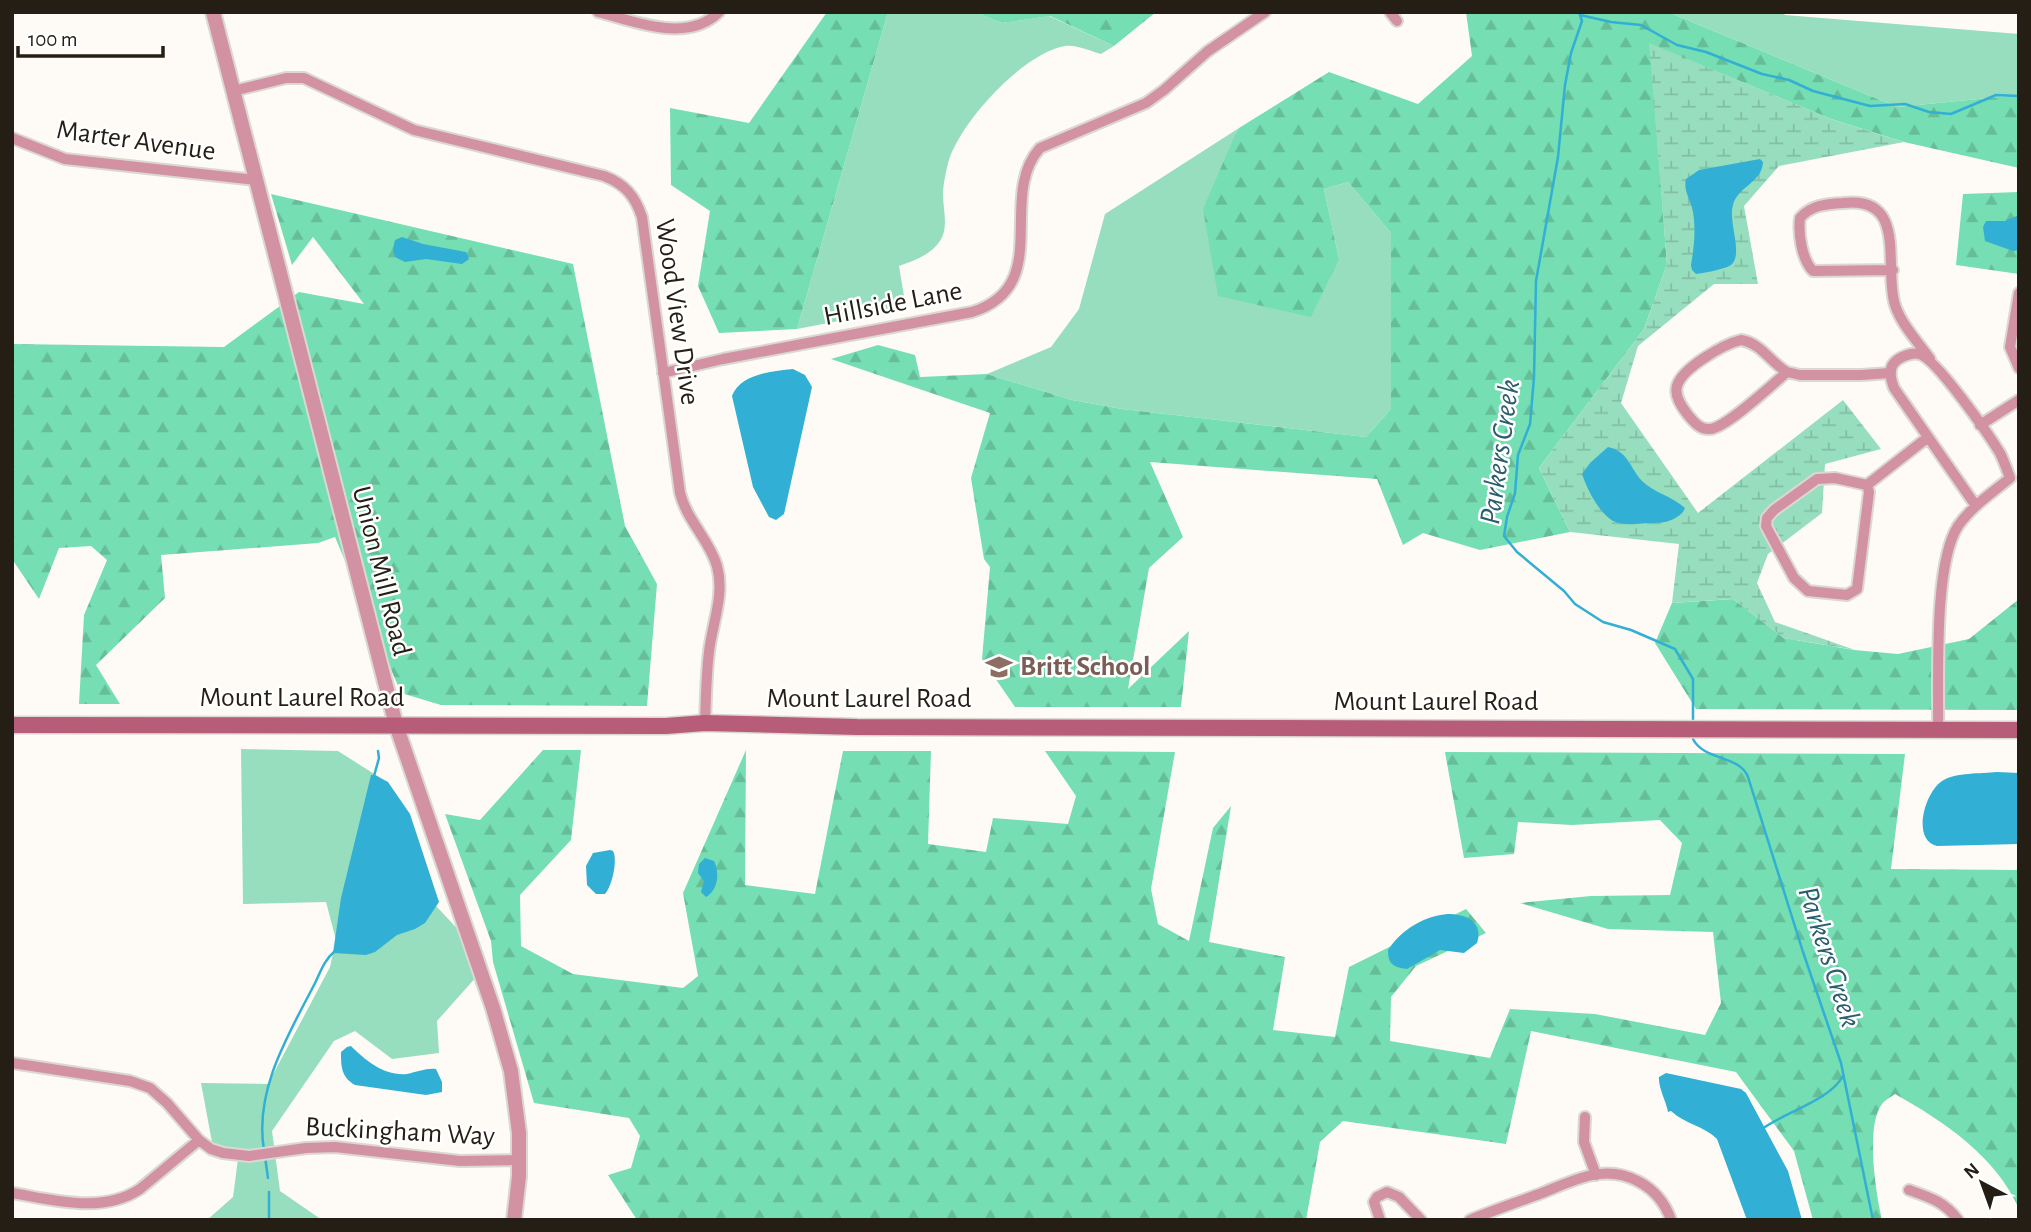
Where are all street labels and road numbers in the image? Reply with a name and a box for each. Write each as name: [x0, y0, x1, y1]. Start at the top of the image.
street label: Marter Avenue: [55, 116, 217, 166]
street label: Wood View Drive: [650, 217, 704, 407]
street label: Hillside Lane: [821, 277, 965, 331]
street label: Union Mill Road: [346, 483, 416, 659]
street label: Mount Laurel Road: [199, 684, 405, 712]
street label: Mount Laurel Road: [766, 685, 972, 713]
street label: Mount Laurel Road: [1333, 688, 1539, 716]
street label: Buckingham Way: [304, 1113, 496, 1151]

